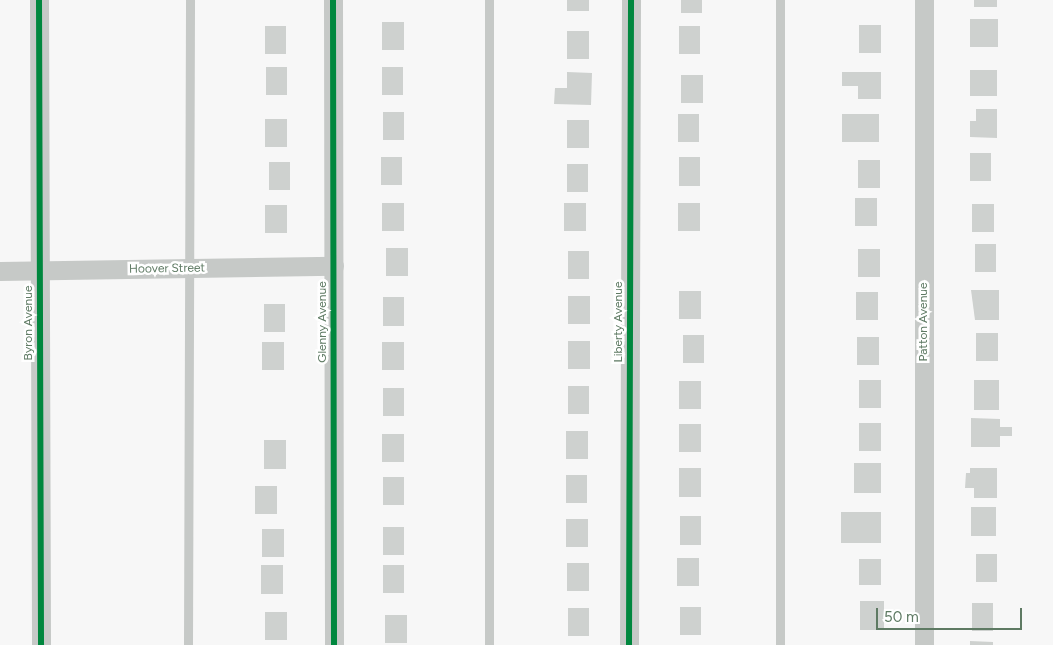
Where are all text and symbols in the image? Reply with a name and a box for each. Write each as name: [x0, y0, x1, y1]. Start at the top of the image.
street label: Hoover Street: [129, 261, 205, 277]
street label: Glenny Avenue: [316, 281, 330, 363]
street label: Liberty Avenue: [612, 281, 626, 363]
street label: Patton Avenue: [917, 282, 931, 362]
street label: Byron Avenue: [22, 286, 36, 360]
scale bar: [878, 598, 1024, 630]
text: 50 m: [884, 608, 919, 626]

